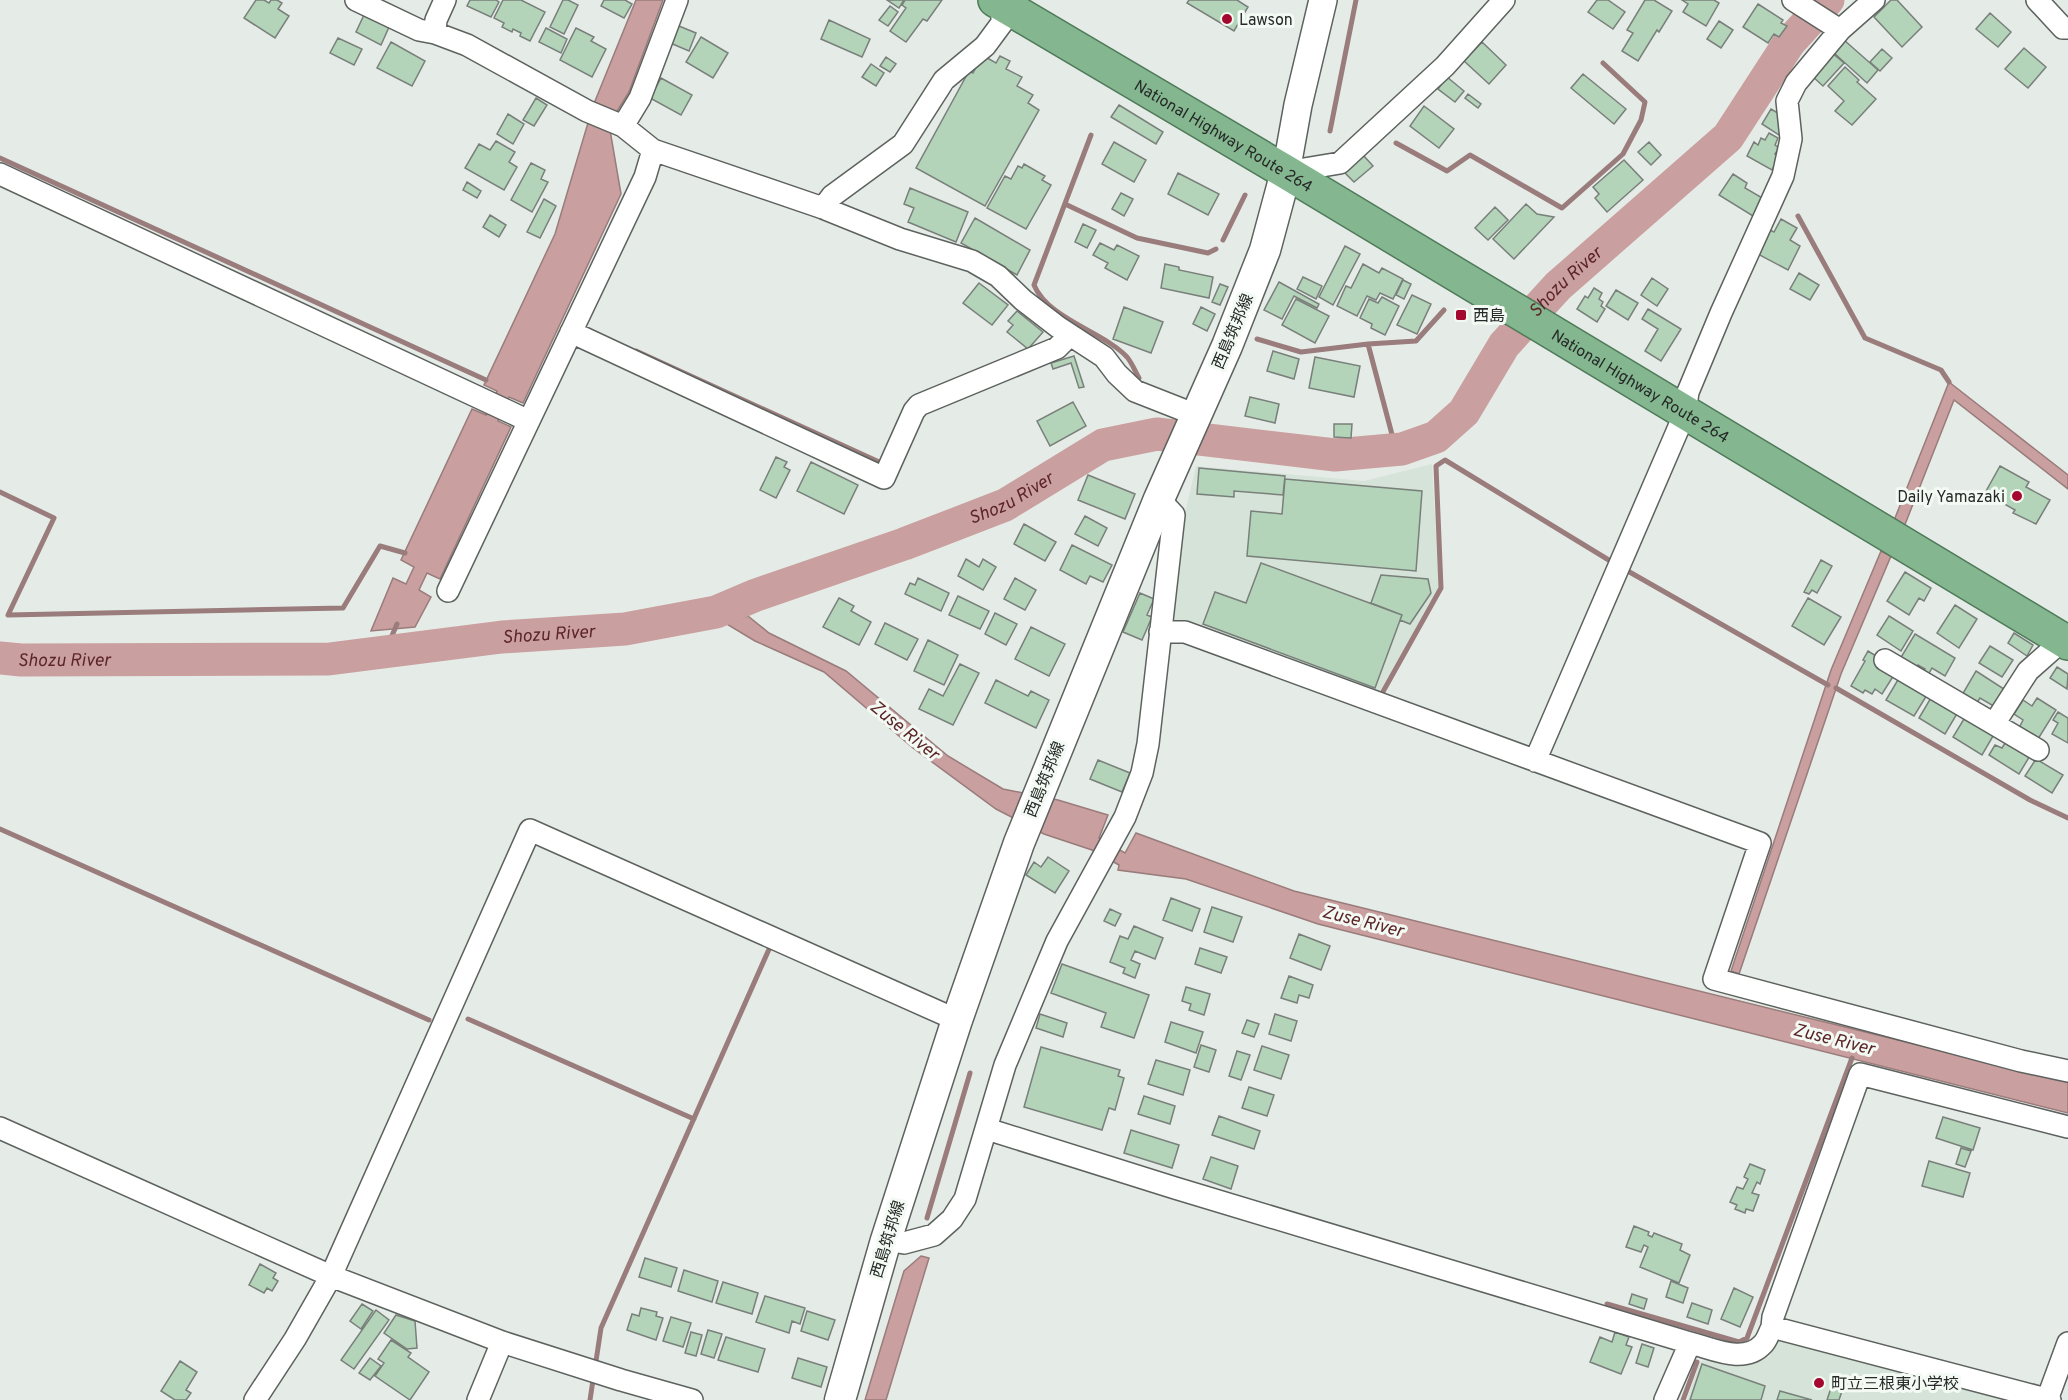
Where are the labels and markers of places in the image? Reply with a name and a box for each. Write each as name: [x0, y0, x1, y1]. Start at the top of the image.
place label: Lawson: [1239, 11, 1293, 31]
marker: Lawson: [1220, 12, 1234, 26]
place label: 西島: [1473, 307, 1505, 327]
marker: 西島: [1454, 308, 1468, 322]
place label: Daily Yamazaki: [1897, 488, 2005, 508]
marker: Daily Yamazaki: [2010, 489, 2024, 503]
place label: 町立三根東小学校: [1831, 1375, 1959, 1395]
marker: 町立三根東小学校: [1812, 1376, 1826, 1390]

